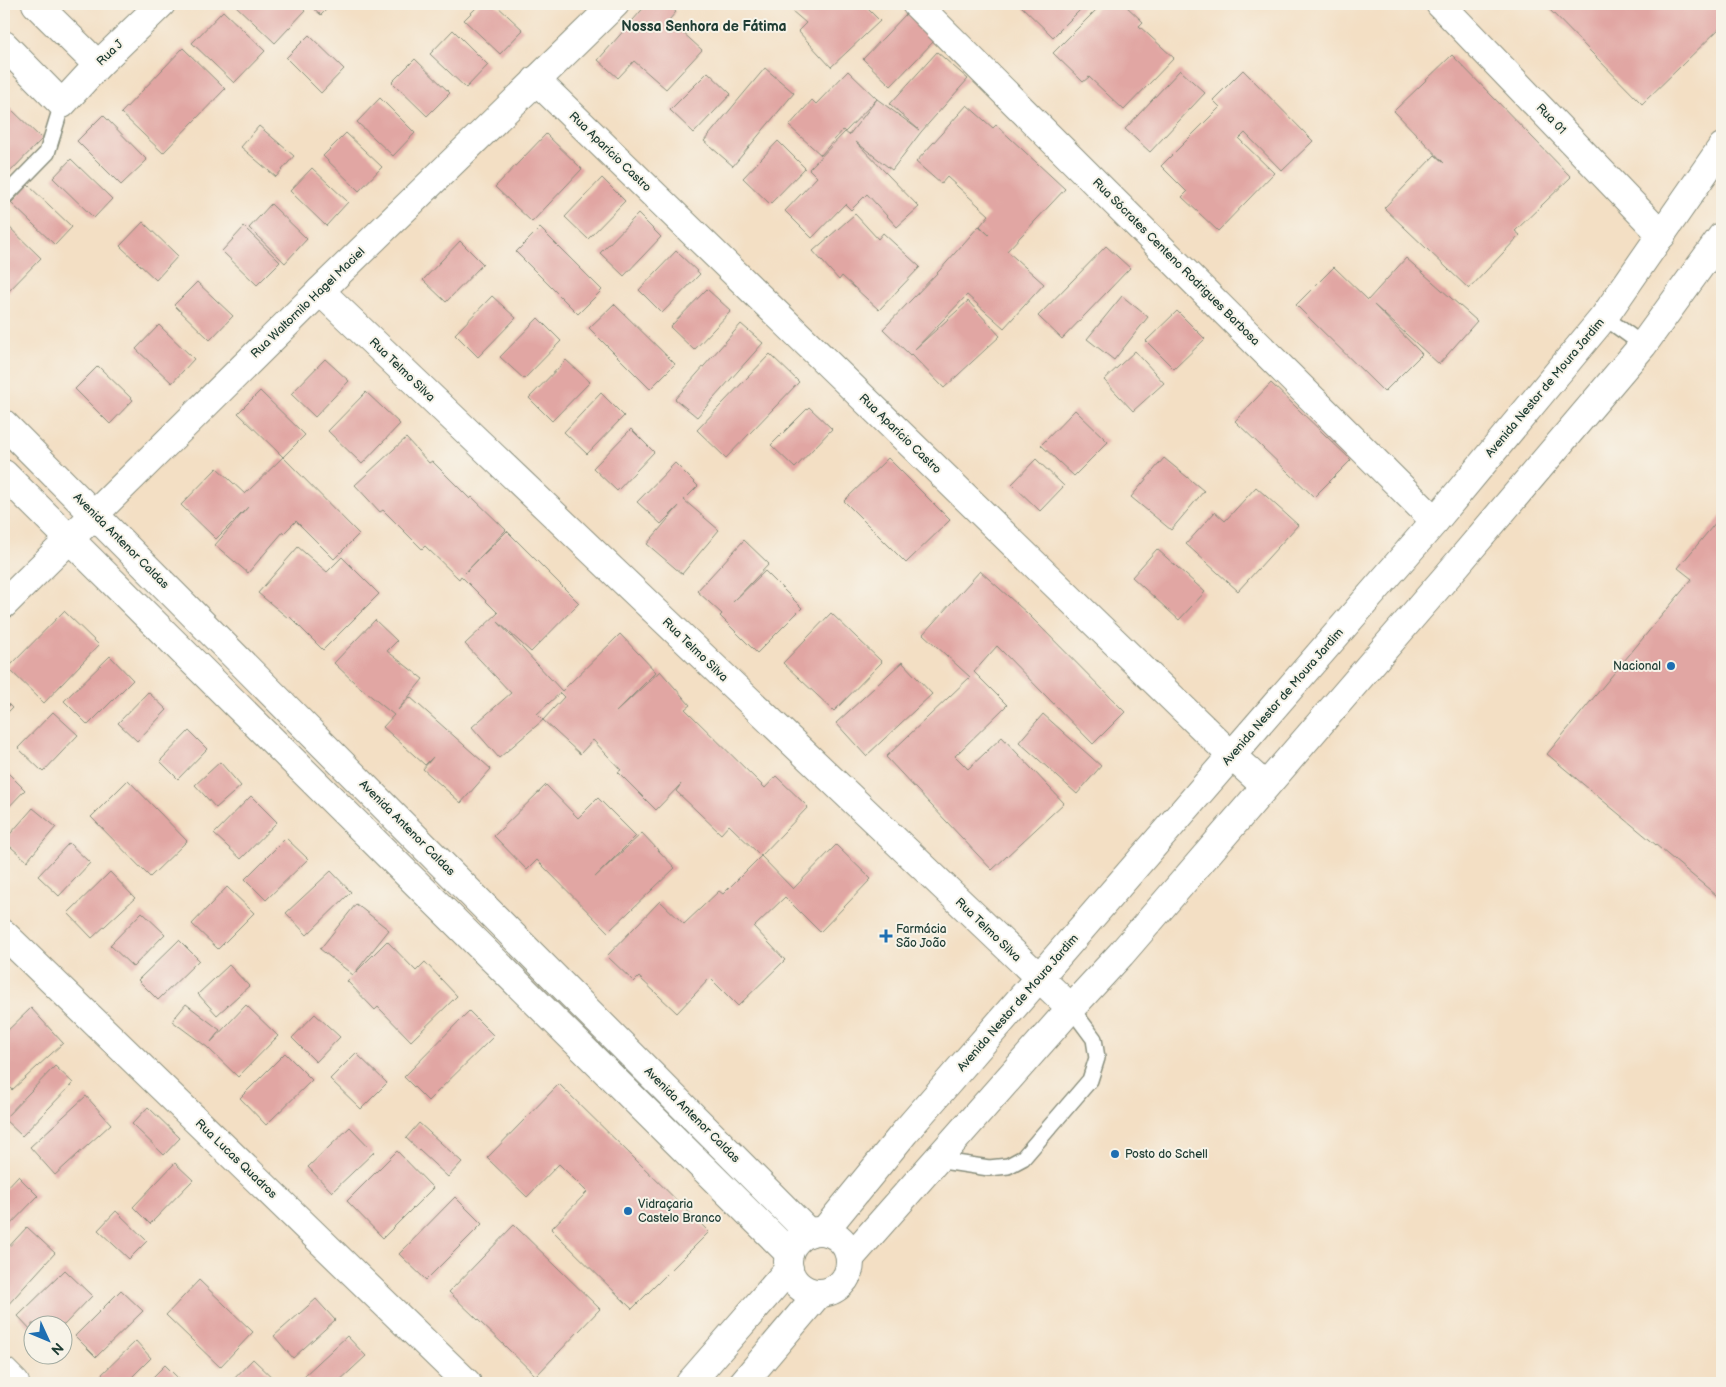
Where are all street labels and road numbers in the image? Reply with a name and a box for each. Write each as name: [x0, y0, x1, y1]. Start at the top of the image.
street label: Rua J: [94, 36, 127, 69]
street label: Rua 01: [1533, 100, 1569, 138]
street label: Rua Aparício Castro: [566, 109, 654, 195]
street label: Rua Sócrates Centeno Rodrigues Barbosa: [1089, 175, 1263, 349]
street label: Rua Waltornilo Hagel Maciel: [248, 245, 368, 361]
street label: Avenida Nestor de Moura Jardim: [1482, 315, 1608, 461]
street label: Rua Telmo Silva: [366, 335, 438, 405]
street label: Rua Aparício Castro: [856, 391, 944, 477]
street label: Avenida Antenor Caldas: [70, 490, 172, 592]
street label: Rua Telmo Silva: [659, 615, 731, 685]
street label: Avenida Nestor de Moura Jardim: [1219, 625, 1347, 769]
street label: Avenida Antenor Caldas: [356, 777, 458, 879]
street label: Rua Telmo Silva: [952, 895, 1024, 965]
street label: Avenida Nestor de Moura Jardim: [954, 931, 1082, 1075]
street label: Avenida Antenor Caldas: [641, 1064, 743, 1166]
street label: Rua Lucas Quadros: [192, 1116, 280, 1202]

